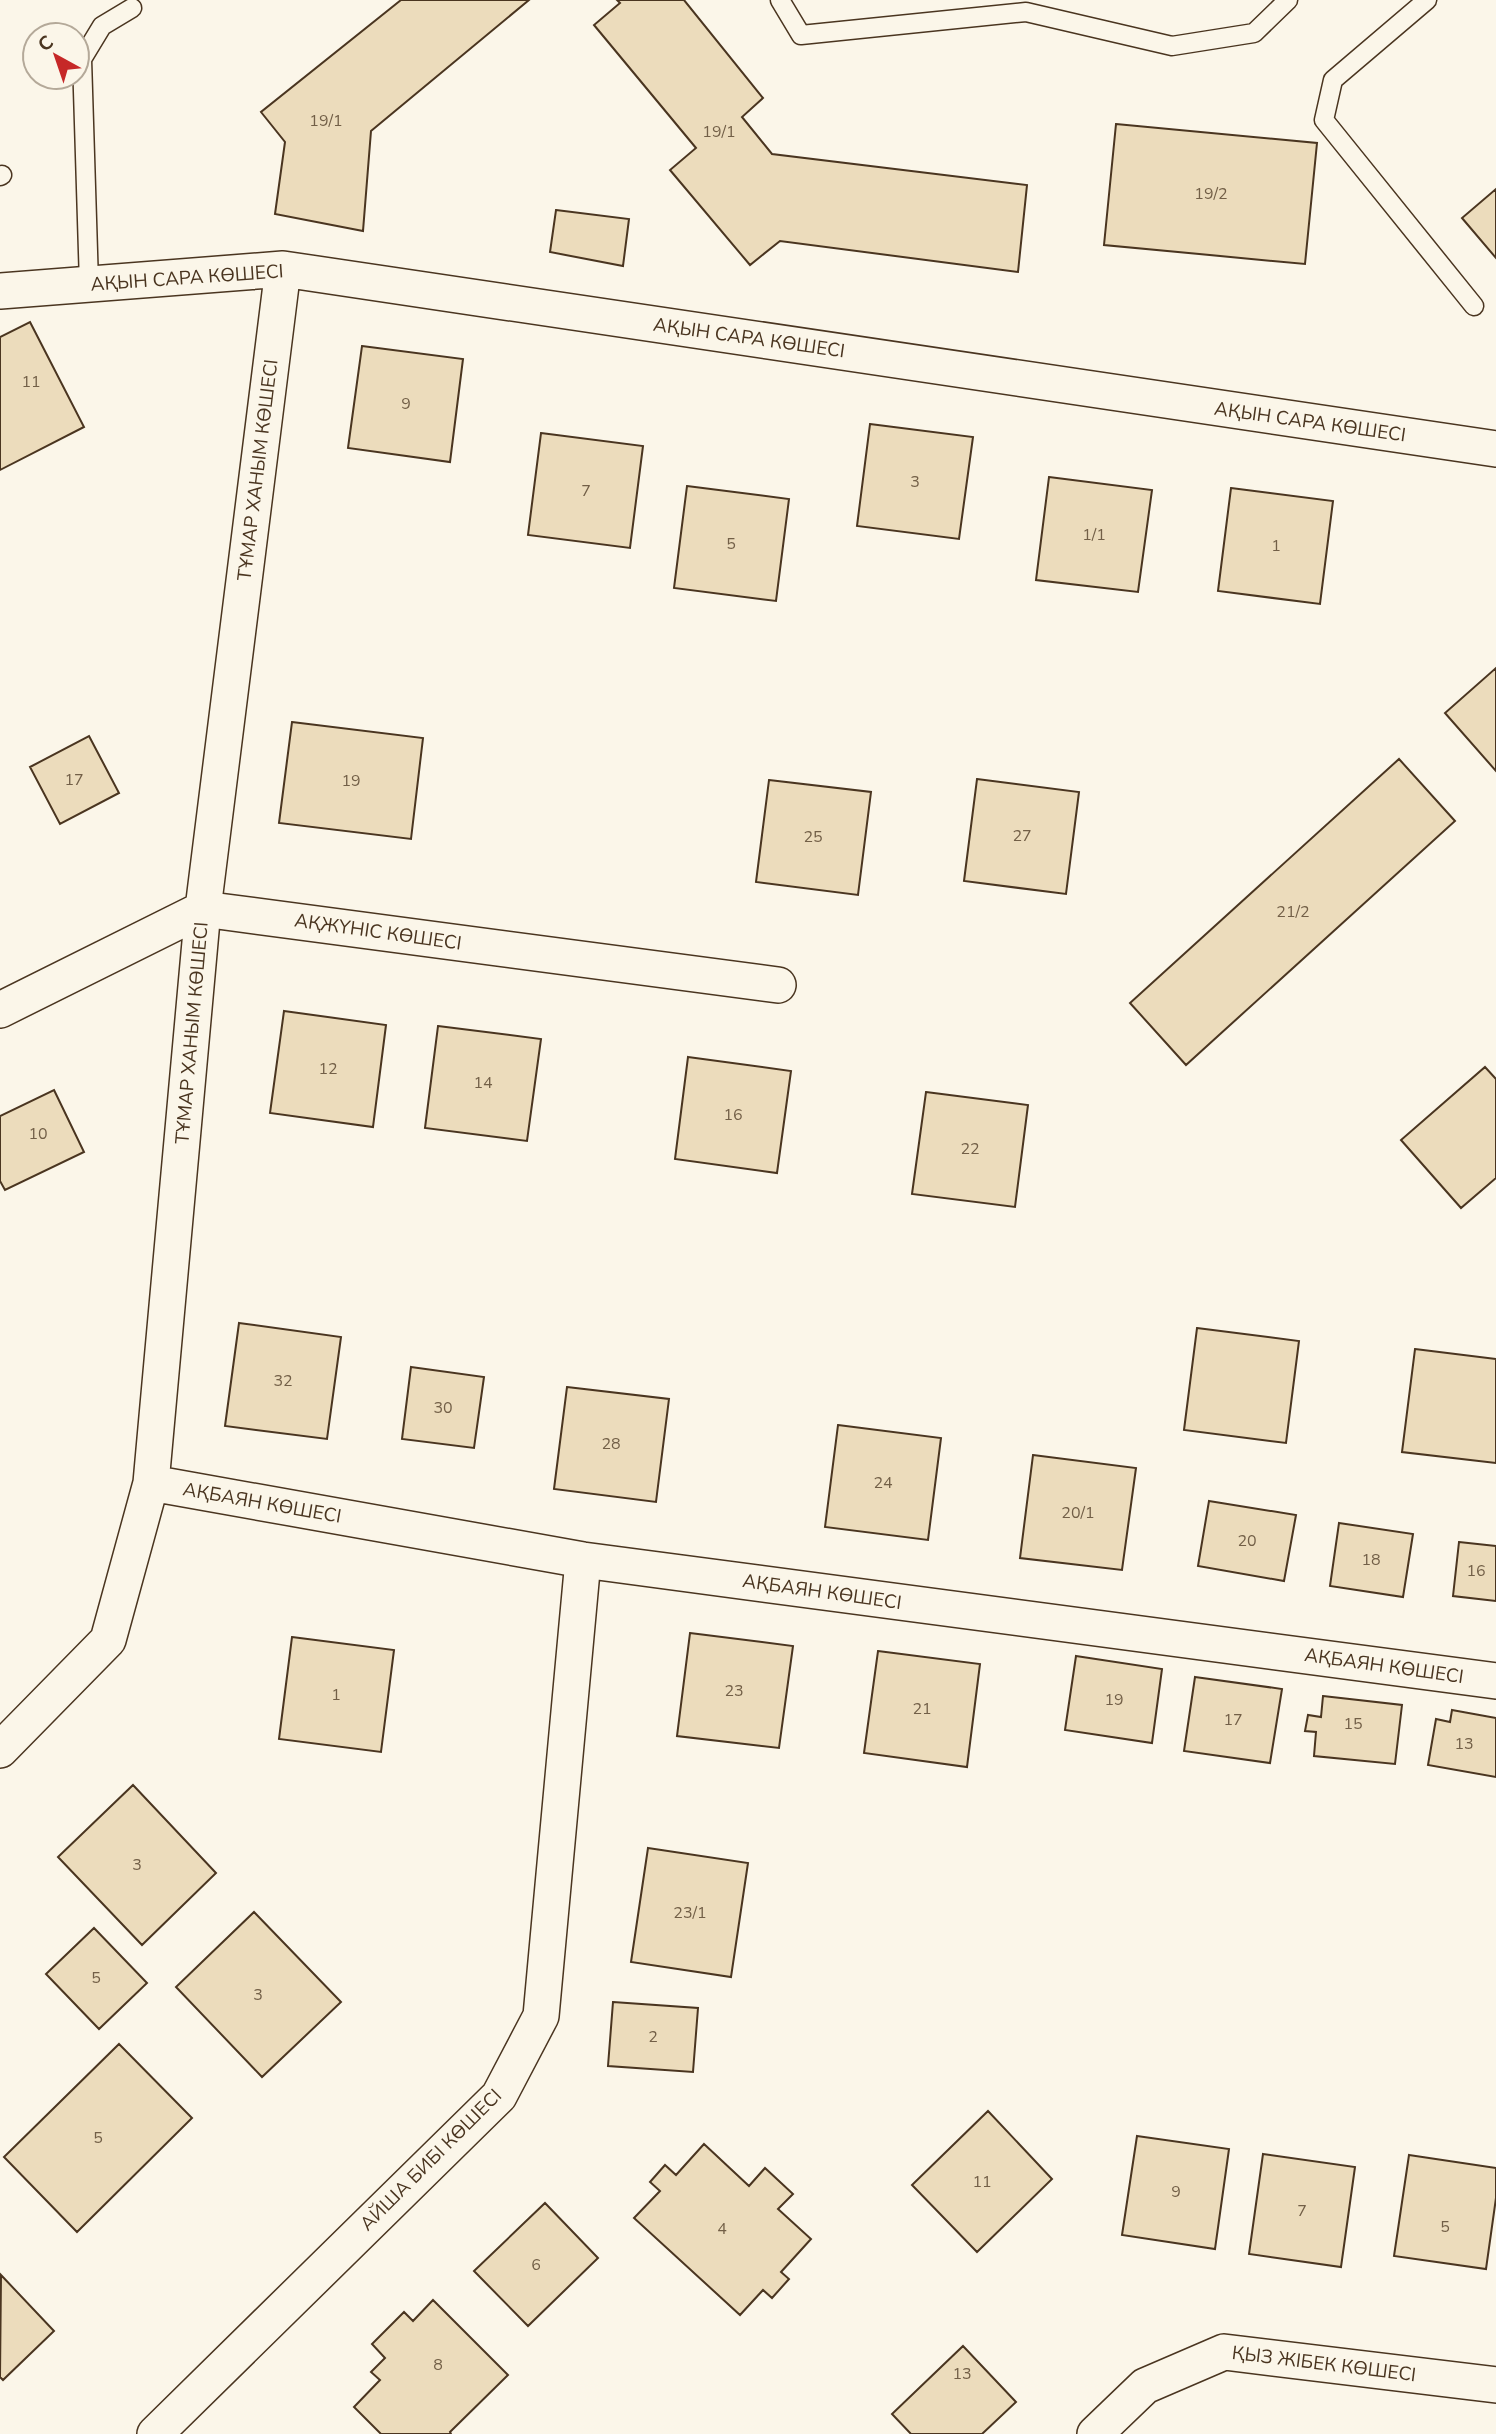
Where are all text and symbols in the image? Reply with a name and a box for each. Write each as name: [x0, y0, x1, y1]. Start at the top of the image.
north arrow: [21, 21, 91, 91]
text: С: [32, 30, 59, 58]
house number: 19/1: [309, 110, 343, 132]
house number: 19/1: [702, 121, 736, 143]
house number: 19/2: [1194, 183, 1228, 205]
street label: АҚЫН САРА КӨШЕСІ: [90, 258, 284, 298]
street label: АҚЫН САРА КӨШЕСІ: [652, 312, 846, 364]
street label: ТҰМАР ХАНЫМ КӨШЕСІ: [232, 358, 284, 582]
house number: 11: [21, 371, 41, 393]
house number: 9: [401, 393, 411, 415]
street label: АҚЫН САРА КӨШЕСІ: [1213, 396, 1407, 448]
house number: 3: [910, 471, 920, 493]
house number: 7: [581, 480, 591, 502]
house number: 1/1: [1082, 524, 1106, 546]
house number: 5: [726, 533, 736, 555]
house number: 1: [1271, 535, 1281, 557]
house number: 17: [64, 769, 84, 791]
house number: 19: [341, 770, 361, 792]
house number: 27: [1012, 825, 1032, 847]
house number: 25: [803, 826, 823, 848]
house number: 21/2: [1276, 901, 1310, 923]
street label: АҚЖҮНІС КӨШЕСІ: [293, 907, 463, 957]
street label: ТҰМАР ХАНЫМ КӨШЕСІ: [169, 921, 215, 1145]
house number: 12: [318, 1058, 338, 1080]
house number: 14: [473, 1072, 493, 1094]
house number: 16: [723, 1104, 743, 1126]
house number: 10: [28, 1123, 48, 1145]
house number: 22: [960, 1138, 980, 1160]
house number: 32: [273, 1370, 293, 1392]
house number: 30: [433, 1397, 453, 1419]
house number: 28: [601, 1433, 621, 1455]
house number: 24: [873, 1472, 893, 1494]
street label: АҚБАЯН КӨШЕСІ: [181, 1476, 343, 1530]
house number: 20/1: [1061, 1502, 1095, 1524]
house number: 20: [1237, 1530, 1257, 1552]
house number: 18: [1361, 1549, 1381, 1571]
house number: 16: [1466, 1560, 1486, 1582]
street label: АҚБАЯН КӨШЕСІ: [741, 1568, 903, 1616]
street label: АҚБАЯН КӨШЕСІ: [1303, 1642, 1465, 1690]
house number: 23: [724, 1680, 744, 1702]
house number: 1: [331, 1684, 341, 1706]
house number: 19: [1104, 1689, 1124, 1711]
house number: 21: [912, 1698, 932, 1720]
house number: 17: [1223, 1709, 1243, 1731]
house number: 15: [1343, 1713, 1363, 1735]
house number: 13: [1454, 1733, 1474, 1755]
house number: 3: [132, 1854, 142, 1876]
house number: 23/1: [673, 1902, 707, 1924]
house number: 5: [91, 1967, 101, 1989]
house number: 3: [253, 1984, 263, 2006]
house number: 2: [648, 2026, 658, 2048]
street label: АЙША БИБІ КӨШЕСІ: [354, 2083, 508, 2237]
house number: 5: [93, 2127, 103, 2149]
house number: 11: [972, 2171, 992, 2193]
house number: 9: [1171, 2181, 1181, 2203]
house number: 7: [1297, 2200, 1307, 2222]
house number: 5: [1440, 2216, 1450, 2238]
house number: 4: [717, 2218, 727, 2240]
house number: 6: [531, 2254, 541, 2276]
street label: ҚЫЗ ЖІБЕК КӨШЕСІ: [1230, 2340, 1418, 2388]
house number: 8: [433, 2354, 443, 2376]
house number: 13: [952, 2363, 972, 2385]

